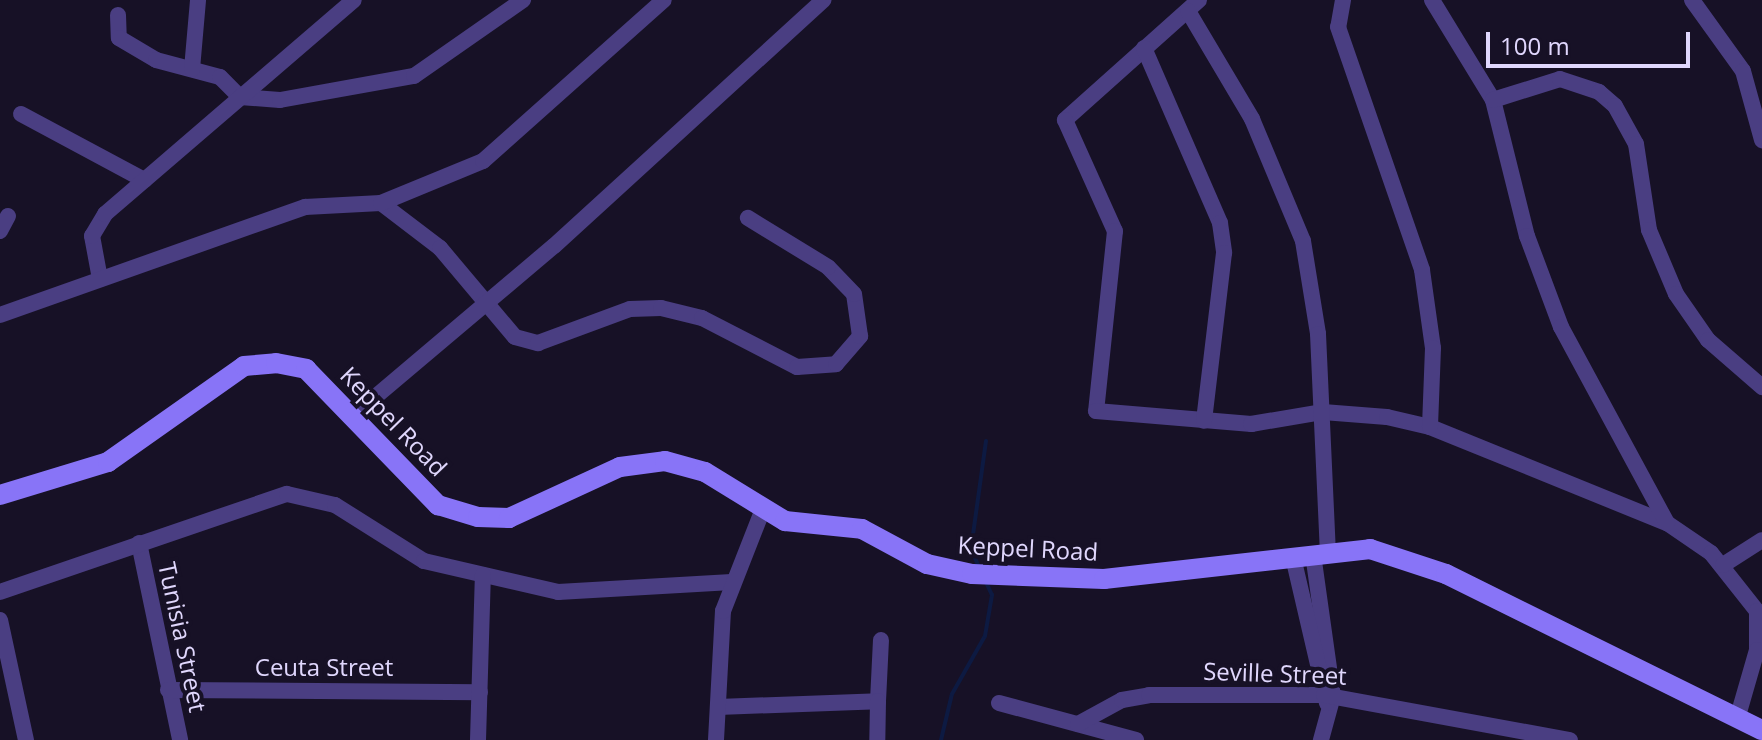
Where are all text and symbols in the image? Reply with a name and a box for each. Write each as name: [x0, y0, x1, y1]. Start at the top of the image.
scale bar: [1490, 16, 1694, 66]
text: 100 m: [1500, 29, 1570, 62]
street label: Keppel Road: [335, 360, 453, 482]
street label: Keppel Road: [957, 530, 1099, 566]
street label: Tunisia Street: [153, 559, 213, 715]
street label: Ceuta Street: [255, 653, 393, 681]
street label: Seville Street: [1203, 656, 1347, 690]

